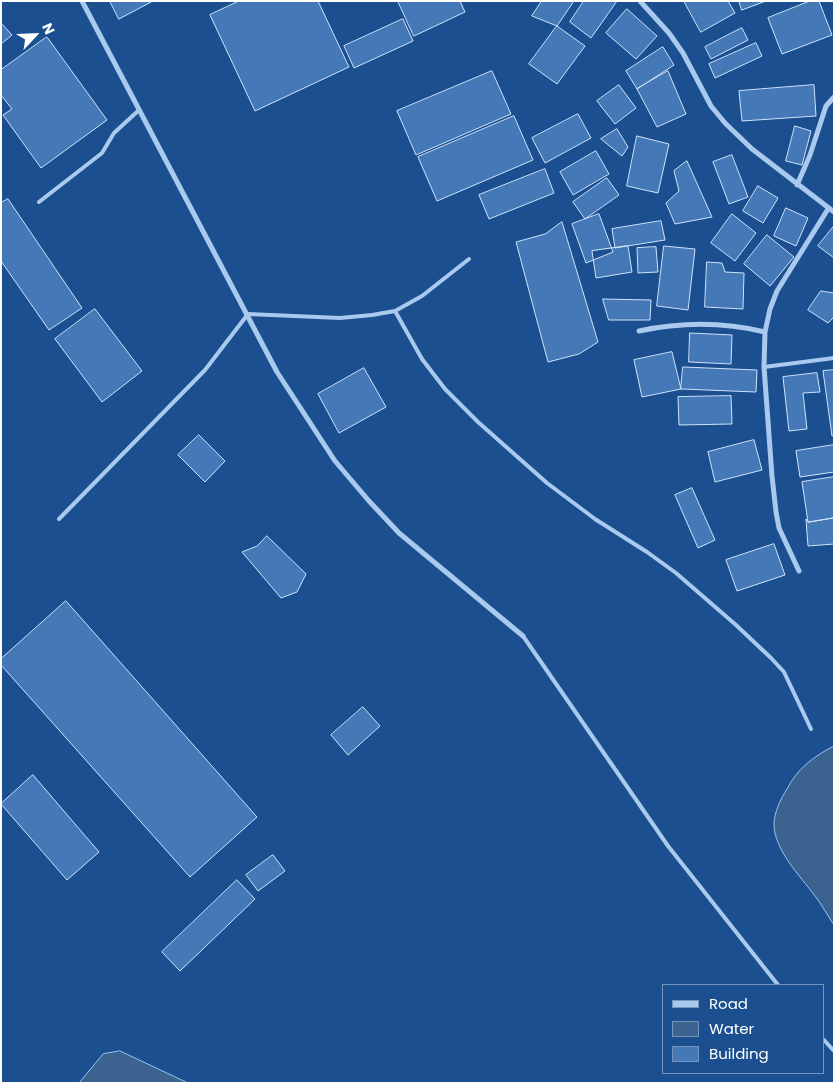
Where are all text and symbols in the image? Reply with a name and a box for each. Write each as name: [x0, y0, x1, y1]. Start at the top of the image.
north arrow: [10, 10, 60, 60]
text: N: [37, 20, 60, 38]
legend: [662, 984, 825, 1074]
text: Road: [709, 993, 748, 1014]
text: Water: [709, 1018, 754, 1039]
text: Building: [709, 1043, 769, 1064]

